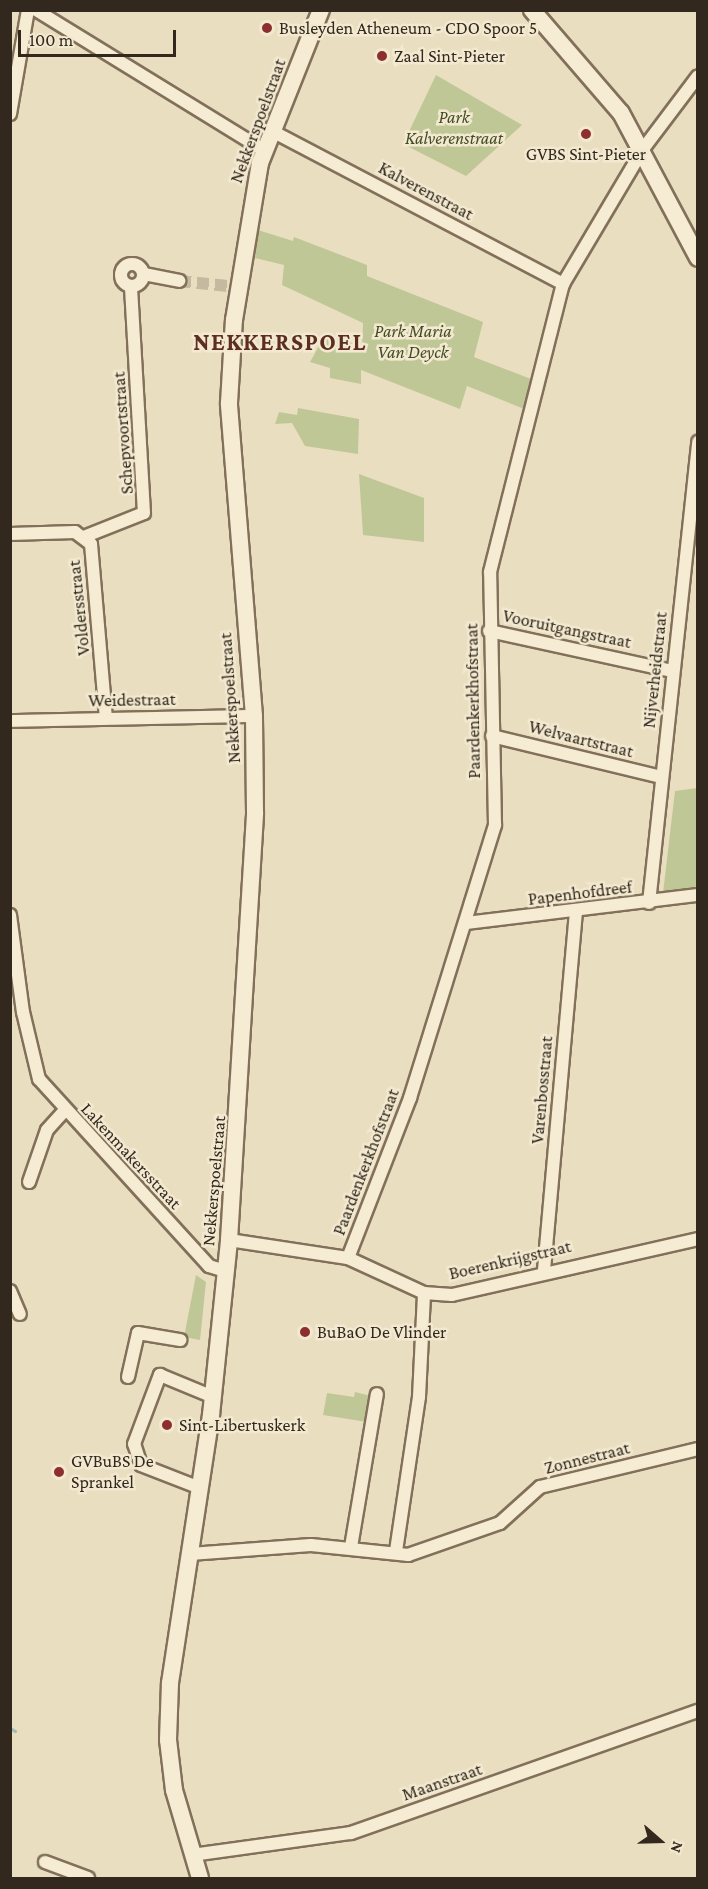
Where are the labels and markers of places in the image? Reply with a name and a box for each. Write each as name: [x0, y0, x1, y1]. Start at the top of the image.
place label: Busleyden Atheneum - CDO Spoor 5: [279, 17, 537, 39]
marker: Busleyden Atheneum - CDO Spoor 5: [260, 21, 274, 35]
place label: Zaal Sint-Pieter: [394, 45, 505, 67]
marker: Zaal Sint-Pieter: [375, 49, 389, 63]
marker: GVBS Sint-Pieter: [579, 127, 593, 141]
place label: GVBS Sint-Pieter: [526, 143, 646, 165]
place label: BuBaO De Vlinder: [317, 1321, 446, 1343]
marker: BuBaO De Vlinder: [298, 1325, 312, 1339]
place label: Sint-Libertuskerk: [179, 1414, 305, 1436]
marker: Sint-Libertuskerk: [160, 1418, 174, 1432]
place label: GVBuBS De Sprankel: [71, 1451, 154, 1494]
marker: GVBuBS De Sprankel: [52, 1465, 66, 1479]

